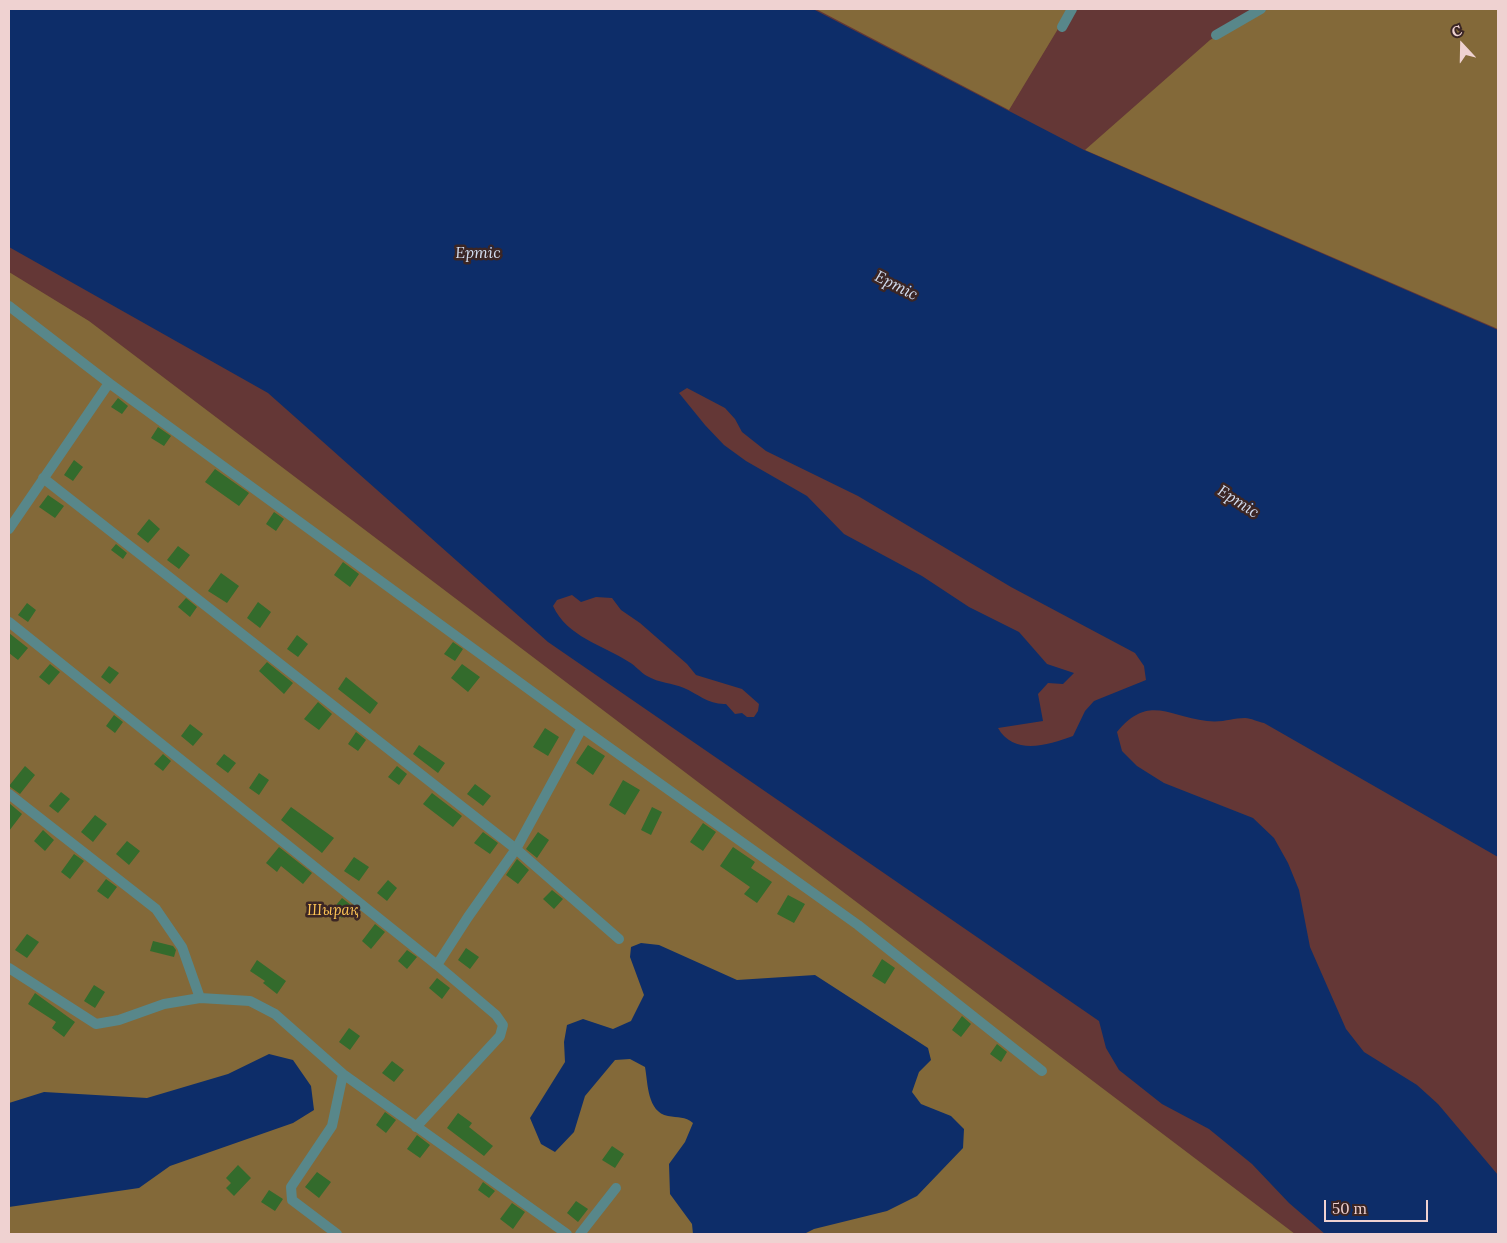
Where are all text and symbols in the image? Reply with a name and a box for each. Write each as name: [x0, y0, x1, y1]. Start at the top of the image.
north arrow: [1437, 20, 1487, 70]
text: С: [1449, 21, 1464, 41]
water label: Ертіс: [455, 243, 501, 263]
water label: Ертіс: [871, 267, 921, 305]
water label: Ертіс: [1214, 481, 1262, 523]
park label: Шырақ: [307, 902, 359, 920]
scale bar: [1327, 1190, 1431, 1222]
text: 50 m: [1332, 1199, 1367, 1218]

